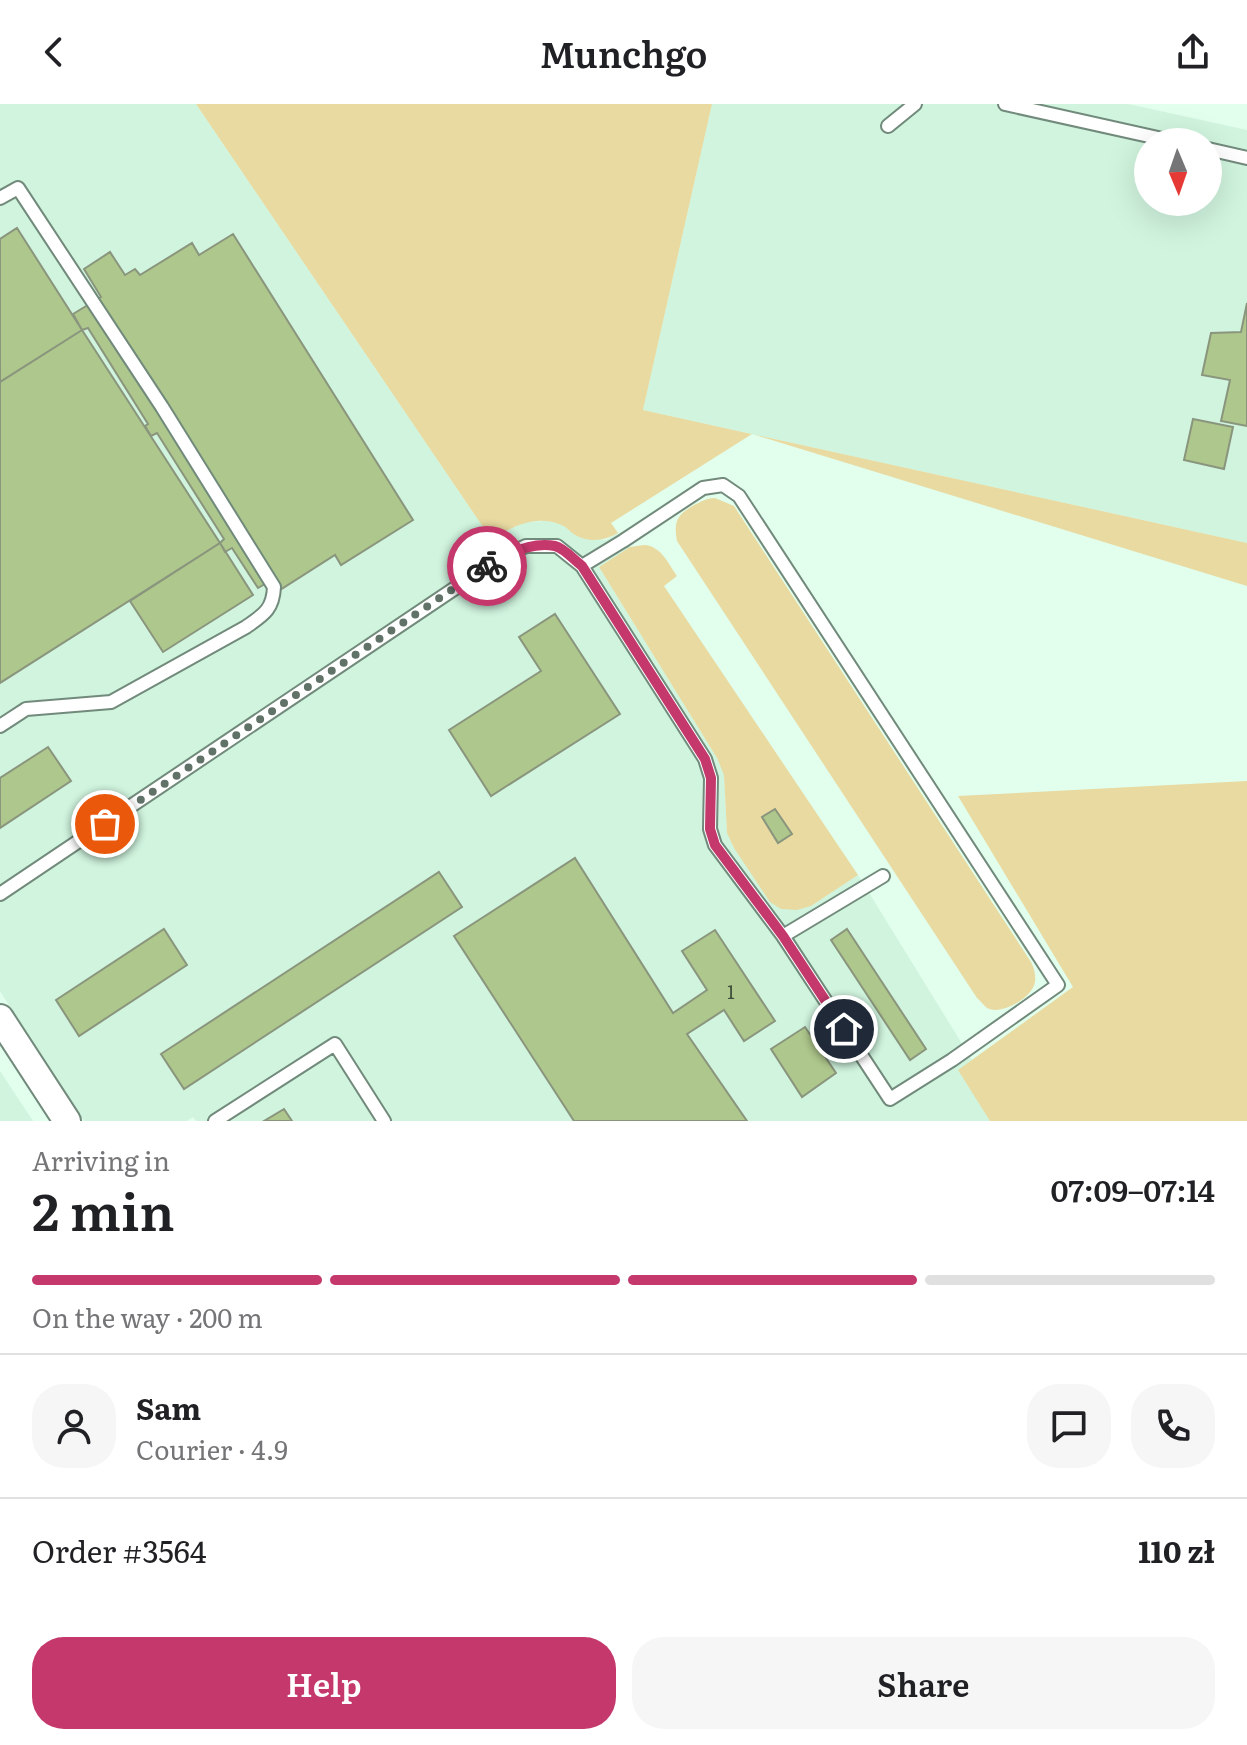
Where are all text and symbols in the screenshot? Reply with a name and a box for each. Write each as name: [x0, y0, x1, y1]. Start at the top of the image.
text: Munchgo: [540, 26, 707, 79]
icon: back: [32, 30, 76, 74]
icon: share: [1171, 30, 1215, 74]
north arrow: [1134, 128, 1222, 216]
map controls: [1134, 128, 1222, 216]
courier: [447, 526, 527, 606]
icon: bike: [465, 544, 509, 588]
pin: [71, 790, 139, 858]
icon: bag: [83, 802, 127, 846]
house number: 1: [727, 978, 735, 1005]
pin: [810, 995, 878, 1063]
icon: home: [822, 1007, 866, 1051]
text: Arriving in: [32, 1140, 170, 1179]
text: 07:09–07:14: [1050, 1167, 1215, 1211]
text: 2 min: [32, 1170, 175, 1247]
text: On the way · 200 m: [32, 1297, 263, 1336]
button: person: [32, 1384, 116, 1468]
button: chat: [1027, 1384, 1111, 1468]
button: phone: [1131, 1384, 1215, 1468]
text: Sam: [136, 1385, 201, 1429]
text: Courier · 4.9: [136, 1429, 288, 1468]
text: Order #3564: [32, 1528, 206, 1572]
text: 110 zł: [1138, 1528, 1215, 1572]
button: Help: [32, 1637, 616, 1729]
button: Share: [632, 1637, 1215, 1729]

